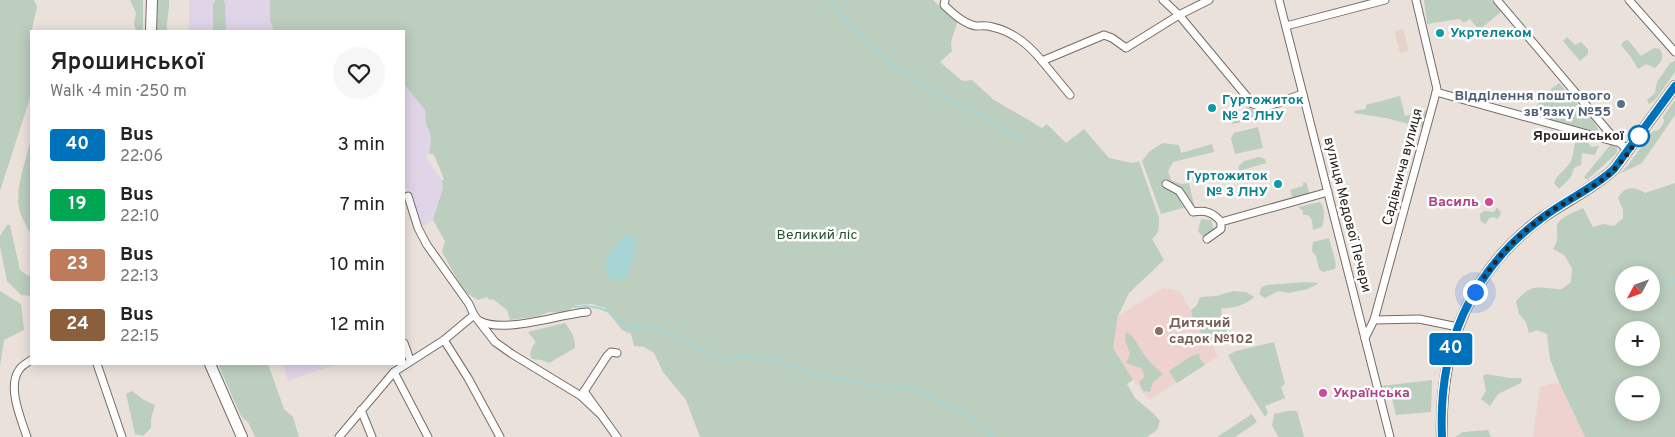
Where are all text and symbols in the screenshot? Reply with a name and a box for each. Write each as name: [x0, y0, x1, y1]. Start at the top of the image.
place label: Укртелеком: [1450, 25, 1532, 42]
marker: Укртелеком: [1434, 27, 1446, 39]
button: heart: [333, 47, 385, 99]
text: Ярошинської: [50, 48, 204, 78]
text: Walk · 4 min · 250 m: [50, 82, 187, 102]
place label: Відділення поштового зв’язку №55: [1454, 88, 1611, 121]
place label: Гуртожиток № 2 ЛНУ: [1222, 92, 1304, 125]
marker: Відділення поштового зв’язку №55: [1615, 98, 1627, 110]
marker: Гуртожиток № 2 ЛНУ: [1206, 102, 1218, 114]
street label: Садівнича вулиця: [1379, 106, 1427, 228]
text: Bus: [120, 123, 154, 147]
marker: Ярошинської: [1628, 125, 1650, 147]
place label: Ярошинської: [1533, 128, 1625, 145]
text: 40: [66, 133, 89, 156]
text: 3 min: [337, 133, 385, 157]
street label: вулиця Медової Печери: [1319, 136, 1375, 294]
text: 22:06: [120, 147, 163, 167]
place label: Гуртожиток № 3 ЛНУ: [1186, 168, 1269, 201]
marker: Гуртожиток № 3 ЛНУ: [1272, 178, 1284, 190]
text: Bus: [120, 183, 154, 207]
text: 19: [68, 193, 87, 216]
text: 7 min: [340, 193, 385, 217]
place label: Василь: [1428, 194, 1479, 211]
marker: Василь: [1483, 196, 1495, 208]
text: 22:10: [120, 207, 159, 227]
park label: Великий ліс: [777, 227, 857, 244]
text: Bus: [120, 243, 154, 267]
text: 23: [67, 253, 88, 276]
text: 10 min: [330, 253, 385, 277]
north arrow: [1615, 266, 1660, 311]
map controls: [1615, 266, 1660, 421]
text: 22:13: [120, 267, 159, 287]
your location: [1463, 280, 1488, 305]
text: Bus: [120, 303, 154, 327]
text: 24: [66, 313, 89, 336]
text: 12 min: [330, 313, 385, 337]
place label: Дитячий садок №102: [1169, 315, 1253, 348]
button: +: [1615, 321, 1660, 366]
marker: Дитячий садок №102: [1153, 325, 1165, 337]
text: 22:15: [120, 327, 159, 347]
line badge: 40: [1428, 333, 1474, 365]
text: 40: [1439, 337, 1463, 360]
button: −: [1615, 376, 1660, 421]
place label: Українська: [1333, 385, 1410, 402]
marker: Українська: [1317, 387, 1329, 399]

